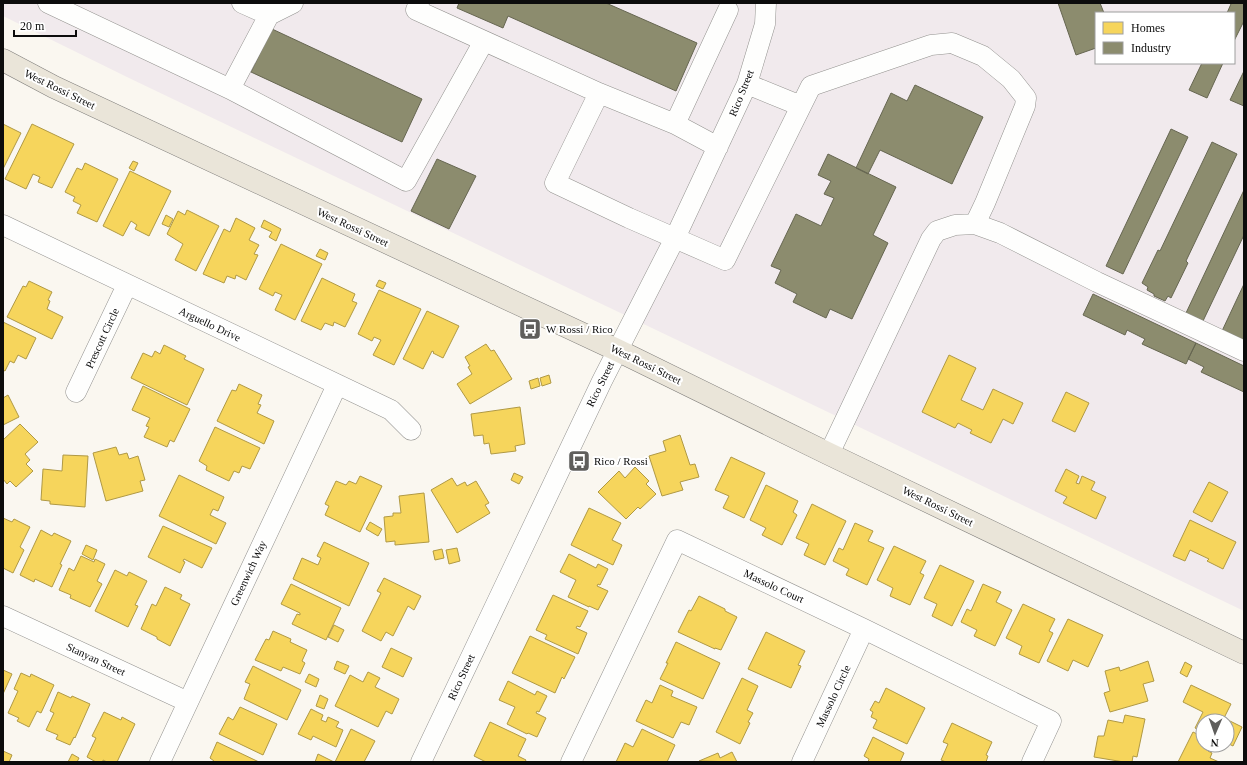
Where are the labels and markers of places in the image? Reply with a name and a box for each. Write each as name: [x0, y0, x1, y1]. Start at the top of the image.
bus stop icon: W Rossi / Rico: [517, 316, 543, 342]
place label: W Rossi / Rico: [546, 323, 613, 335]
bus stop icon: Rico / Rossi: [566, 448, 592, 474]
place label: Rico / Rossi: [594, 455, 648, 467]

